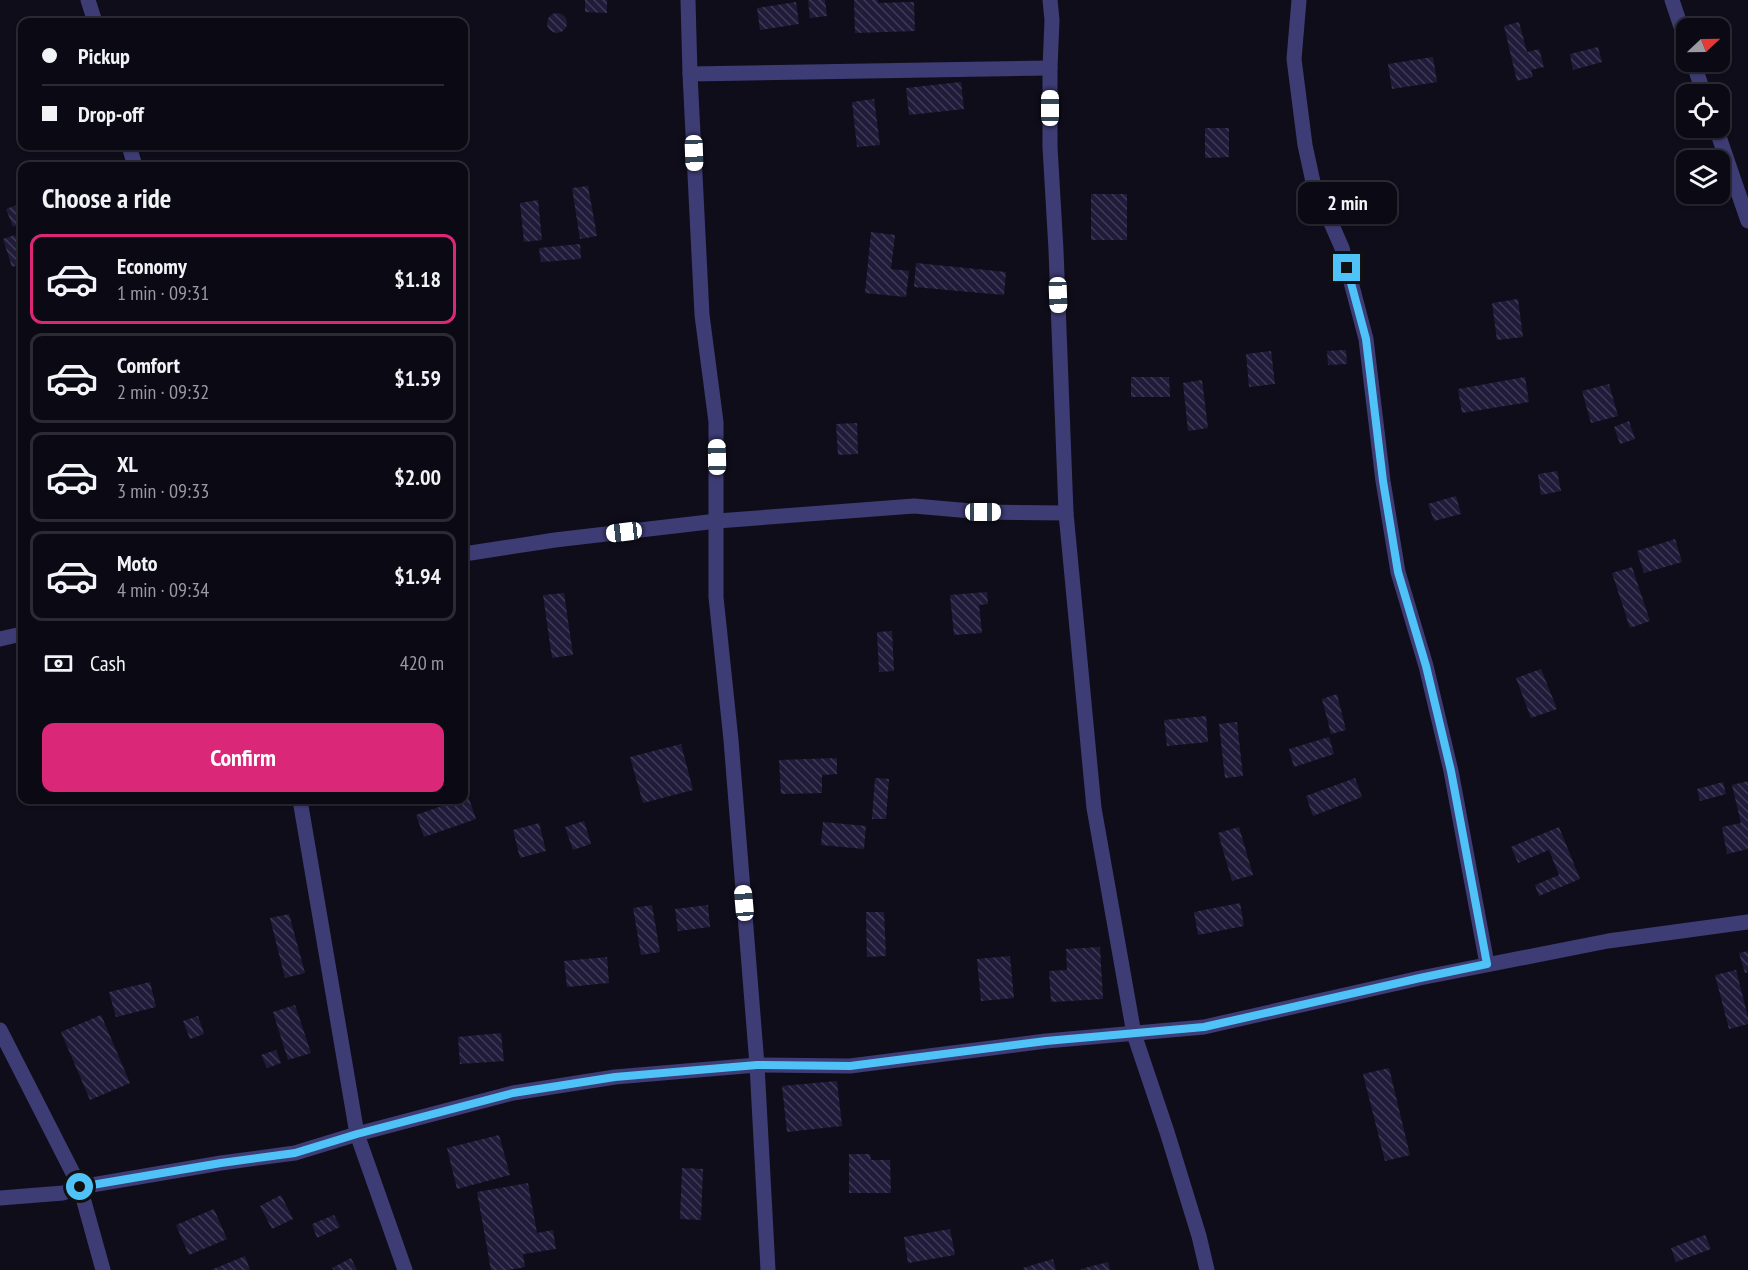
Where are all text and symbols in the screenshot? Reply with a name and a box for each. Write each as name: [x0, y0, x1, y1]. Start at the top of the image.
north arrow: [1676, 18, 1730, 72]
map controls: [1676, 18, 1730, 204]
text: Pickup: [78, 42, 130, 70]
button: locate: [1676, 84, 1730, 138]
car: [1041, 90, 1059, 126]
text: Drop-off: [78, 100, 144, 128]
car: [684, 135, 704, 171]
button: layers: [1676, 150, 1730, 204]
text: Choose a ride: [42, 181, 171, 215]
callout: 2 min: [1298, 181, 1396, 223]
text: 2 min: [1327, 190, 1368, 216]
icon: car: [45, 252, 99, 306]
text: Economy: [117, 252, 187, 280]
route end: [1333, 254, 1360, 281]
text: $1.18: [394, 265, 441, 293]
car: [1048, 277, 1068, 313]
text: 1 min · 09:31: [117, 280, 209, 306]
icon: car: [45, 351, 99, 405]
text: Comfort: [117, 351, 180, 379]
text: $1.59: [394, 364, 441, 392]
text: 2 min · 09:32: [117, 379, 209, 405]
car: [708, 439, 726, 475]
icon: car: [45, 450, 99, 504]
text: XL: [117, 450, 138, 478]
text: $2.00: [394, 463, 441, 491]
text: 3 min · 09:33: [117, 478, 209, 504]
car: [965, 503, 1001, 521]
car: [605, 521, 643, 543]
icon: car: [45, 549, 99, 603]
text: Moto: [117, 549, 158, 577]
text: $1.94: [394, 562, 441, 590]
text: 4 min · 09:34: [117, 577, 209, 603]
icon: cash: [42, 647, 75, 680]
text: Cash: [90, 649, 126, 677]
text: 420 m: [400, 650, 444, 676]
button: Confirm: [42, 723, 444, 792]
car: [733, 884, 755, 922]
route start: [66, 1173, 93, 1200]

